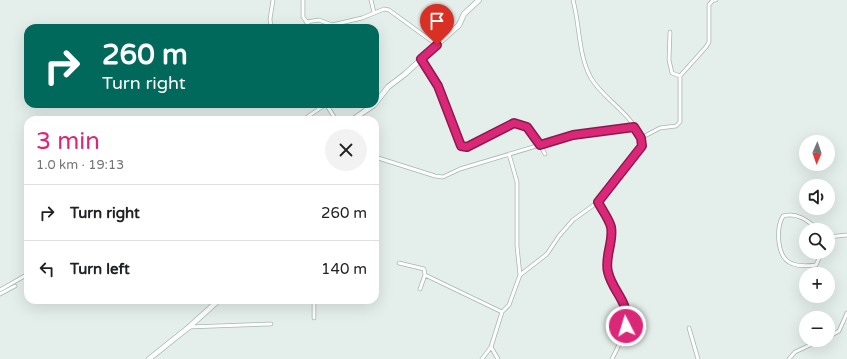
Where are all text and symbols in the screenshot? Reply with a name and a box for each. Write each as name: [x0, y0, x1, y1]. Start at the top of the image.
pin: [420, 4, 454, 45]
icon: arrive: [426, 10, 448, 32]
text: 260 m: [102, 38, 188, 72]
icon: right: [36, 40, 88, 92]
text: Turn right: [102, 72, 186, 94]
text: 3 min: [36, 127, 100, 156]
button: close: [325, 129, 367, 171]
north arrow: [799, 135, 835, 171]
map controls: [799, 135, 835, 347]
text: 1.0 km · 19:13: [36, 157, 124, 173]
button: sound: [799, 179, 835, 215]
icon: right: [36, 202, 58, 224]
text: Turn right: [70, 204, 140, 222]
text: 260 m: [321, 204, 367, 222]
button: search: [799, 223, 835, 259]
icon: left: [36, 258, 58, 280]
text: Turn left: [70, 260, 130, 278]
text: 140 m: [321, 260, 367, 278]
button: +: [799, 267, 835, 303]
position arrow: [605, 305, 647, 347]
button: −: [799, 311, 835, 347]

